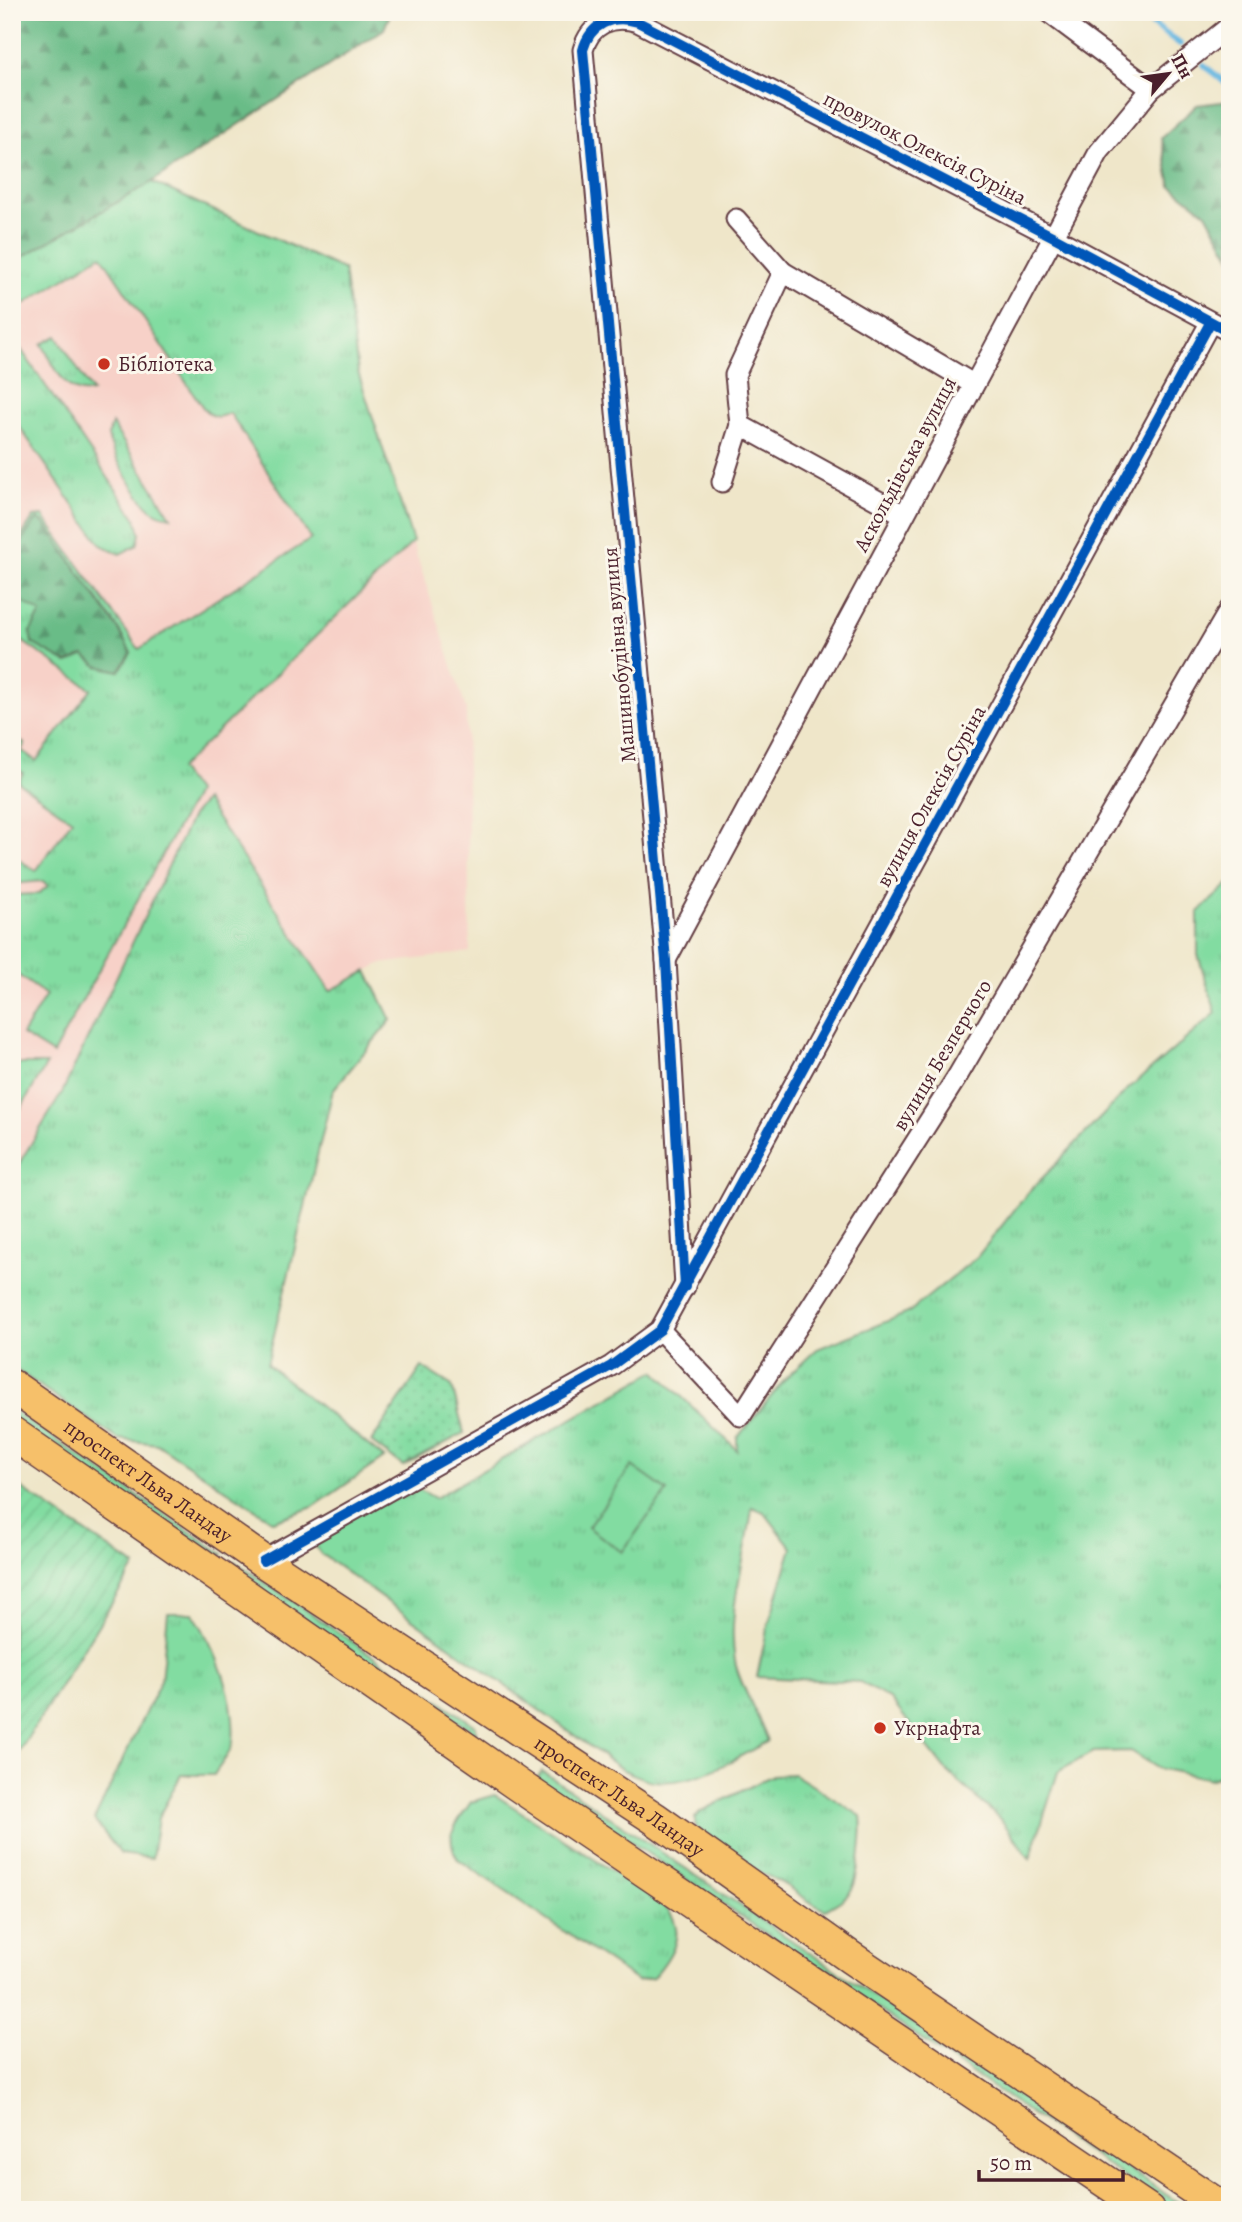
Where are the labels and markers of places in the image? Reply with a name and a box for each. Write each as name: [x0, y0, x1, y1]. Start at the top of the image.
place label: Бібліотека: [118, 350, 214, 378]
marker: Бібліотека: [96, 356, 112, 372]
place label: Укрнафта: [894, 1714, 981, 1742]
marker: Укрнафта: [872, 1720, 888, 1736]

